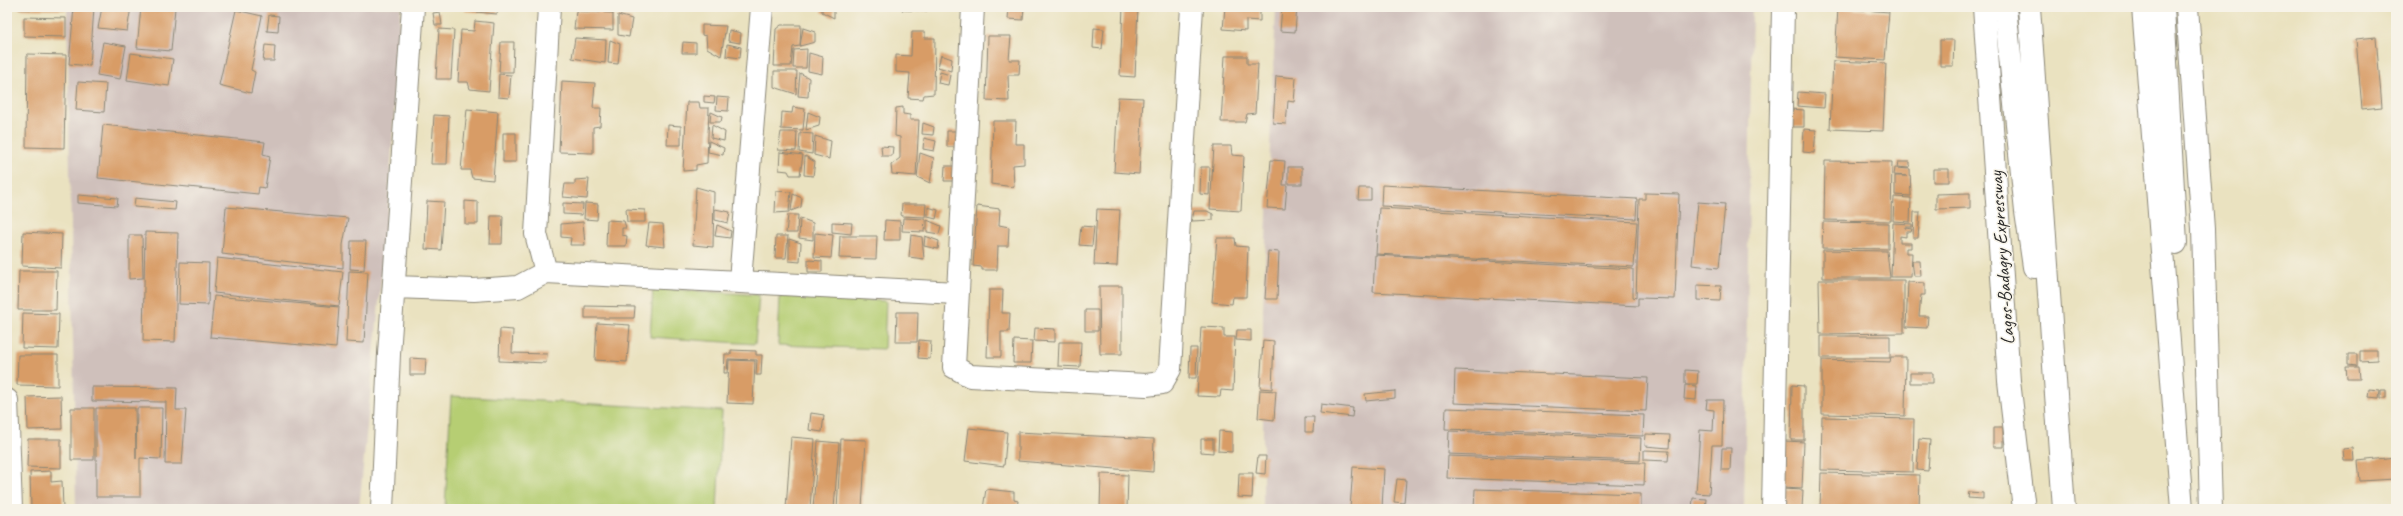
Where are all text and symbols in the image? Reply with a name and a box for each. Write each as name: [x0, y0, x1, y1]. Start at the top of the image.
street label: Lagos-Badagry Expressway: [1984, 169, 2020, 346]

